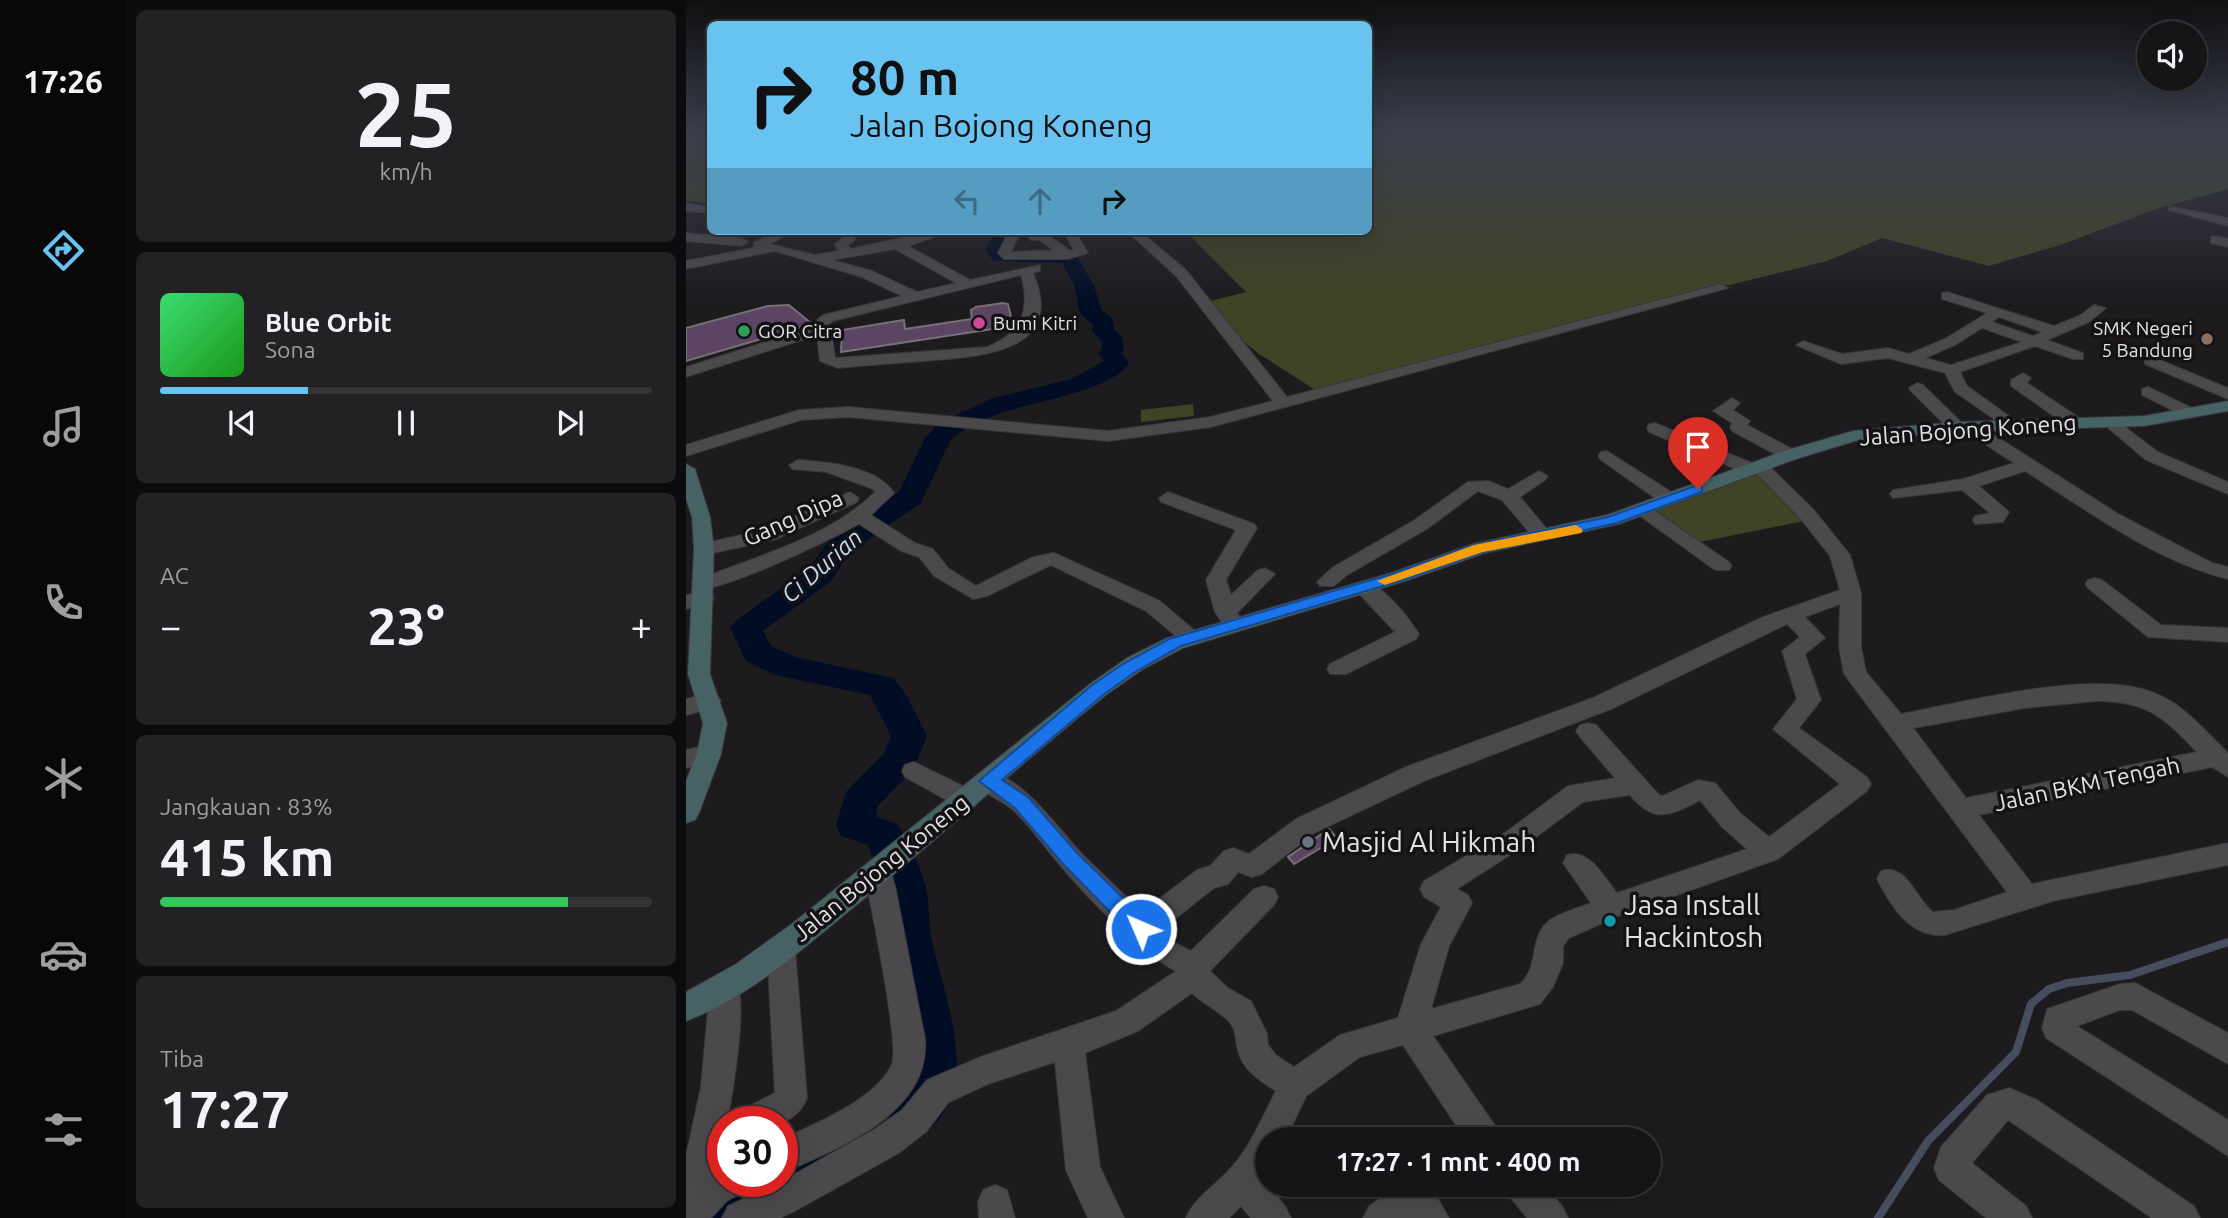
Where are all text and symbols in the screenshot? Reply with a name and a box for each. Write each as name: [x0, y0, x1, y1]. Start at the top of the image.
map controls: [2137, 21, 2207, 91]
button: sound: [2137, 21, 2207, 91]
icon: right: [735, 49, 826, 140]
text: 80 m: [850, 49, 959, 104]
text: 25: [355, 62, 457, 164]
text: 17:26: [23, 63, 103, 99]
text: Jalan Bojong Koneng: [850, 107, 1153, 143]
text: km/h: [379, 159, 433, 184]
icon: left: [948, 182, 986, 220]
icon: ahead: [1021, 182, 1059, 220]
icon: right: [1094, 182, 1132, 220]
icon: directions: [39, 226, 88, 275]
text: Blue Orbit: [265, 308, 392, 337]
place label: Bumi Kitri: [993, 312, 1077, 334]
marker: Bumi Kitri: [971, 315, 987, 331]
place label: SMK Negeri 5 Bandung: [2093, 317, 2193, 361]
place label: GOR Citra: [758, 320, 842, 342]
marker: GOR Citra: [736, 323, 752, 339]
marker: SMK Negeri 5 Bandung: [2199, 331, 2215, 347]
text: Sona: [265, 337, 315, 362]
icon: music: [39, 402, 88, 451]
icon: previous: [223, 404, 261, 442]
icon: pause: [387, 404, 425, 442]
icon: next: [551, 404, 589, 442]
street label: Jalan Bojong Koneng: [1859, 409, 2077, 450]
pin: [1668, 417, 1728, 489]
icon: arrive: [1679, 428, 1717, 466]
street label: Gang Dipa: [739, 485, 846, 550]
water label: Ci Durian: [776, 523, 867, 608]
text: AC: [160, 563, 189, 588]
icon: phone: [39, 578, 88, 627]
text: 23°: [367, 597, 445, 655]
text: −: [160, 605, 181, 647]
text: +: [631, 605, 652, 647]
street label: Jalan BKM Tengah: [1992, 752, 2182, 815]
icon: climate: [39, 754, 88, 803]
street label: Jalan Bojong Koneng: [788, 789, 973, 946]
text: Jangkauan · 83%: [160, 794, 332, 819]
place label: Masjid Al Hikmah: [1322, 826, 1536, 857]
text: 415 km: [160, 828, 334, 886]
marker: Masjid Al Hikmah: [1300, 834, 1316, 850]
place label: Jasa Install Hackintosh: [1624, 889, 1763, 952]
position arrow: [1104, 892, 1178, 966]
marker: Jasa Install Hackintosh: [1602, 913, 1618, 929]
icon: car: [39, 930, 88, 979]
text: Tiba: [160, 1046, 204, 1071]
text: 17:27: [160, 1080, 290, 1138]
icon: filters: [39, 1105, 88, 1154]
speed limit sign: 30: [707, 1106, 798, 1197]
text: 17:27 · 1 mnt · 400 m: [1336, 1147, 1580, 1176]

